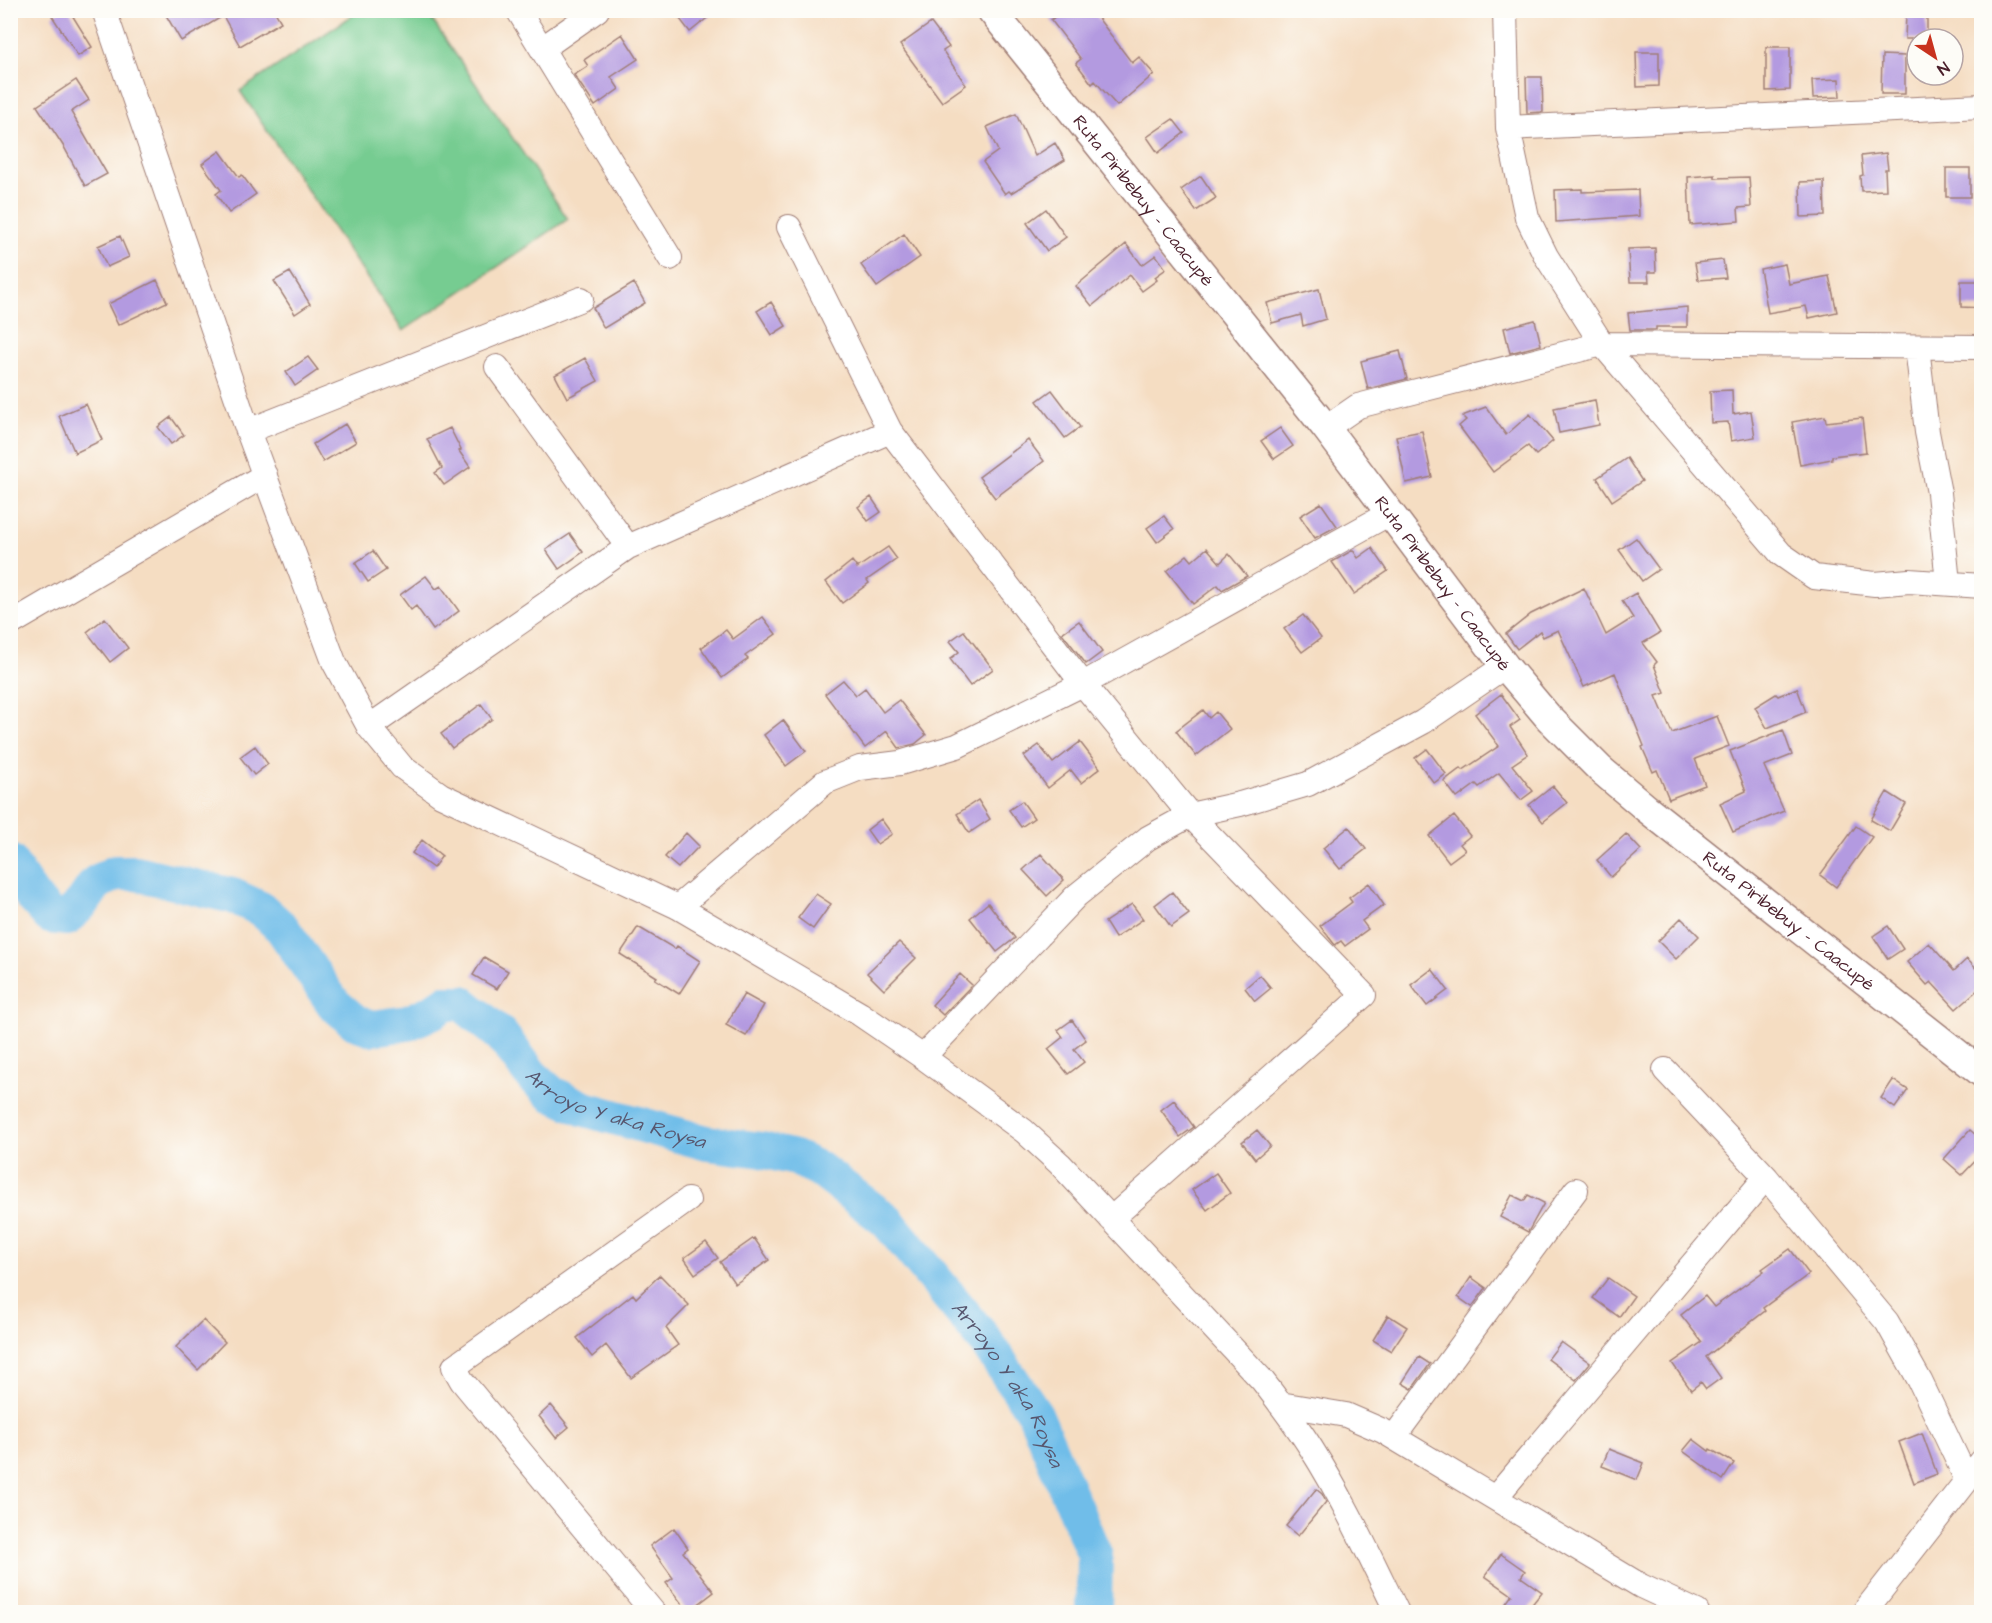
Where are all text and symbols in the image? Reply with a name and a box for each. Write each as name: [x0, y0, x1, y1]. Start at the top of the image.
north arrow: [1905, 27, 1965, 87]
text: N: [1933, 56, 1954, 80]
street label: Ruta Piribebuy - Caacupé: [1067, 109, 1220, 292]
street label: Ruta Piribebuy - Caacupé: [1369, 491, 1517, 676]
street label: Ruta Piribebuy - Caacupé: [1698, 845, 1880, 997]
water label: Arroyo Y aka Roysa: [519, 1062, 709, 1156]
water label: Arroyo Y aka Roysa: [945, 1295, 1070, 1473]

